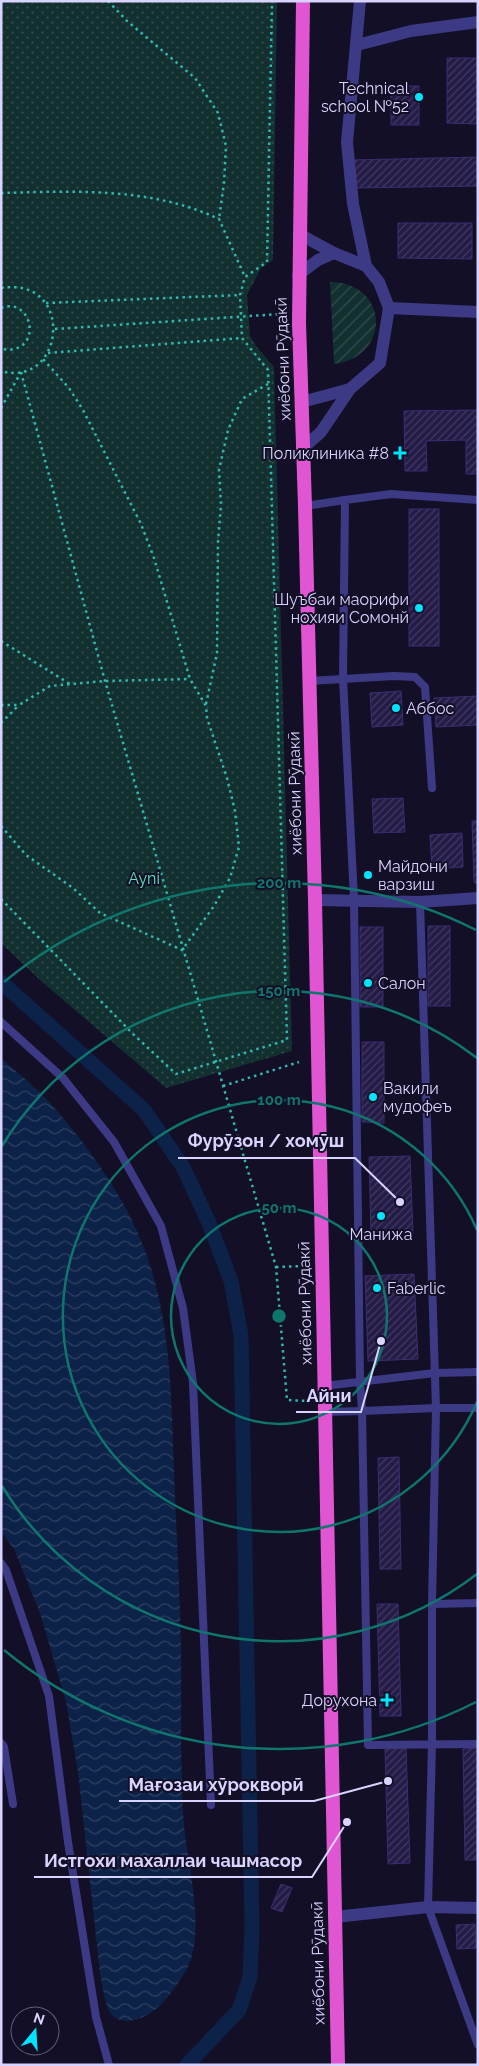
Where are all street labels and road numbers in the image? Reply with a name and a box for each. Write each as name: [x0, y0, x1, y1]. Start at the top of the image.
street label: хиёбони Рӯдакӣ: [271, 297, 295, 421]
street label: хиёбони Рӯдакӣ: [284, 731, 306, 855]
street label: хиёбони Рӯдакӣ: [294, 1241, 316, 1365]
street label: хиёбони Рӯдакӣ: [307, 1901, 329, 2025]

